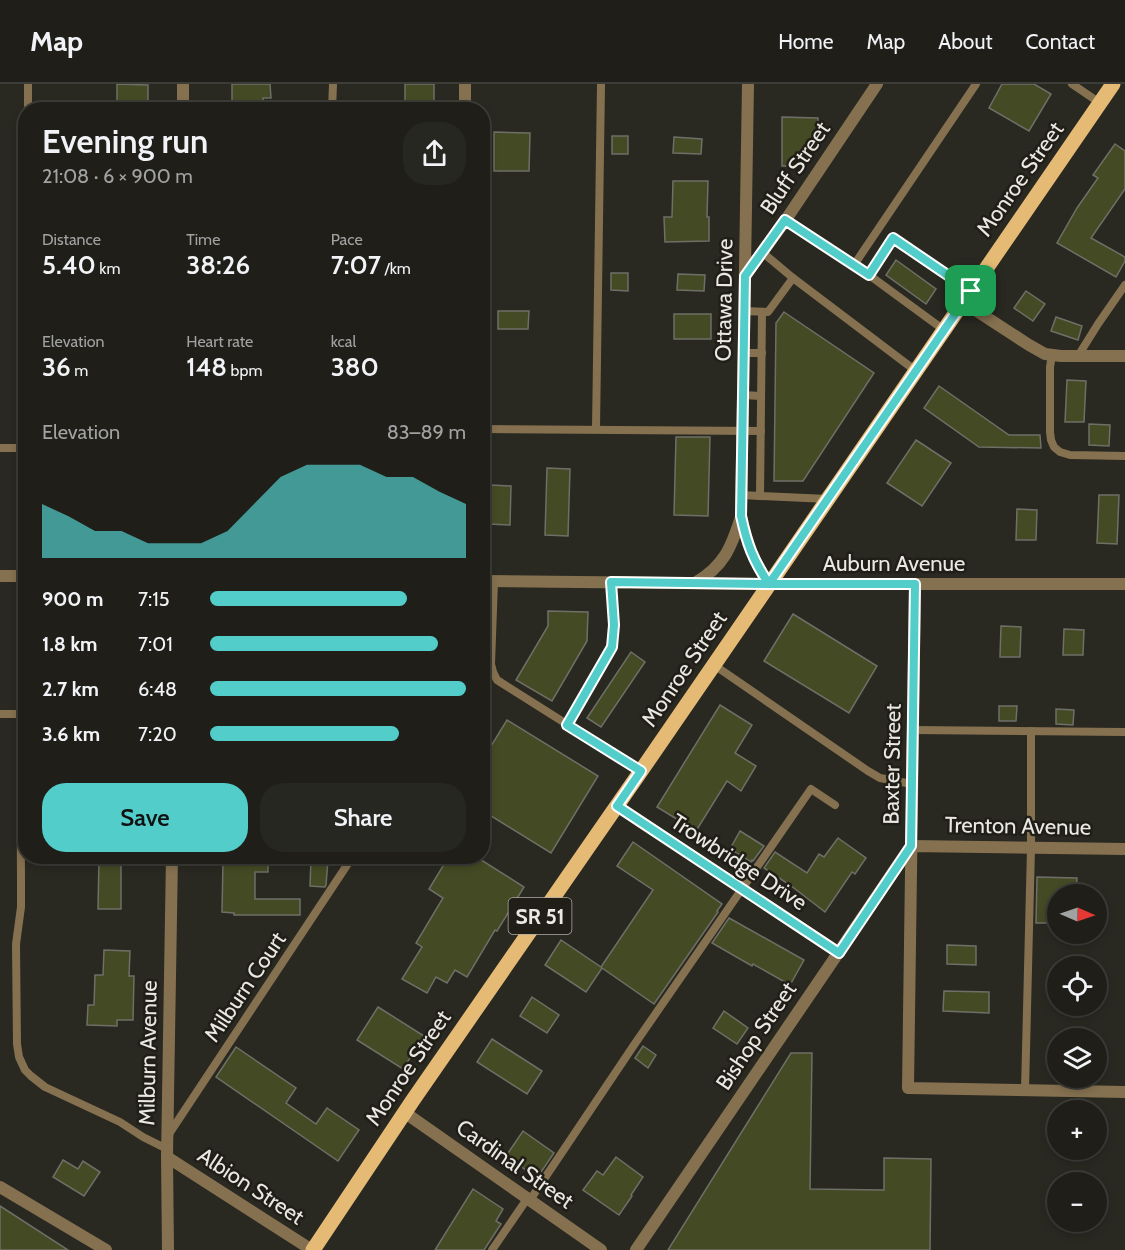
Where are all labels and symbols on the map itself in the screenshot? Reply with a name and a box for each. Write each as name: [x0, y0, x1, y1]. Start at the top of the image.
street label: Bluff Street: [754, 116, 836, 219]
street label: Monroe Street: [971, 116, 1070, 241]
street label: Ottawa Drive: [709, 238, 739, 362]
pin: [945, 265, 996, 316]
street label: Auburn Avenue: [823, 550, 965, 577]
street label: Monroe Street: [635, 606, 733, 732]
street label: Baxter Street: [877, 703, 907, 825]
street label: Trowbridge Drive: [666, 808, 812, 916]
street label: Trenton Avenue: [945, 811, 1091, 841]
north arrow: [1047, 884, 1107, 944]
road number: SR 51: [508, 898, 572, 934]
street label: Milburn Court: [198, 926, 292, 1047]
street label: Bishop Street: [710, 976, 802, 1095]
street label: Milburn Avenue: [133, 980, 163, 1126]
street label: Monroe Street: [359, 1005, 457, 1131]
street label: Cardinal Street: [451, 1114, 579, 1215]
street label: Albion Street: [193, 1142, 310, 1231]

